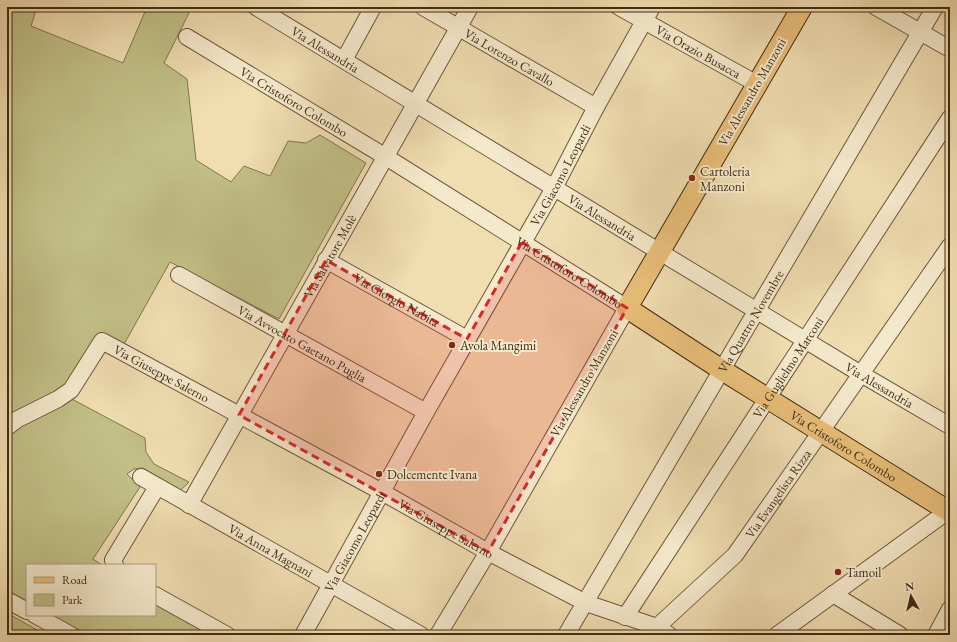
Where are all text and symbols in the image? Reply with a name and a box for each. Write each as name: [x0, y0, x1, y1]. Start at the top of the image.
street label: Via Orazio Busacca: [653, 21, 745, 82]
street label: Via Alessandria: [288, 22, 363, 77]
street label: Via Lorenzo Cavallo: [461, 24, 558, 90]
street label: Via Alessandro Manzoni: [714, 35, 790, 149]
street label: Via Cristoforo Colombo: [237, 63, 351, 141]
street label: Via Giacomo Leopardi: [526, 121, 594, 229]
place label: Cartoleria Manzoni: [700, 163, 751, 195]
marker: Cartoleria Manzoni: [687, 173, 697, 183]
street label: Via Alessandria: [565, 190, 640, 245]
street label: Via Salvatore Molè: [299, 211, 360, 301]
street label: Via Cristoforo Colombo: [513, 232, 626, 312]
street label: Via Quattro Novembre: [714, 267, 787, 376]
street label: Via Giorgio Nabita: [351, 269, 443, 331]
street label: Via Avvocato Gaetano Puglia: [235, 301, 370, 386]
street label: Via Guglielmo Marconi: [748, 313, 827, 421]
street label: Via Alessandro Manzoni: [546, 326, 622, 440]
place label: Avola Mangimi: [459, 337, 536, 354]
street label: Via Giuseppe Salerno: [111, 340, 213, 406]
marker: Avola Mangimi: [447, 340, 457, 350]
street label: Via Alessandria: [842, 358, 917, 412]
street label: Via Cristoforo Colombo: [787, 406, 900, 486]
street label: Via Evangelista Rizza: [741, 445, 815, 541]
place label: Dolcemente Ivana: [387, 466, 478, 483]
marker: Dolcemente Ivana: [374, 469, 384, 479]
street label: Via Giacomo Leopardi: [320, 488, 389, 595]
street label: Via Giuseppe Salerno: [396, 495, 497, 562]
street label: Via Anna Magnani: [225, 520, 316, 581]
legend: [26, 564, 156, 616]
place label: Tamoil: [846, 564, 881, 581]
marker: Tamoil: [833, 567, 843, 577]
text: Road: [62, 572, 88, 588]
north arrow: [891, 576, 931, 616]
text: N: [904, 579, 915, 594]
text: Park: [62, 592, 83, 608]

